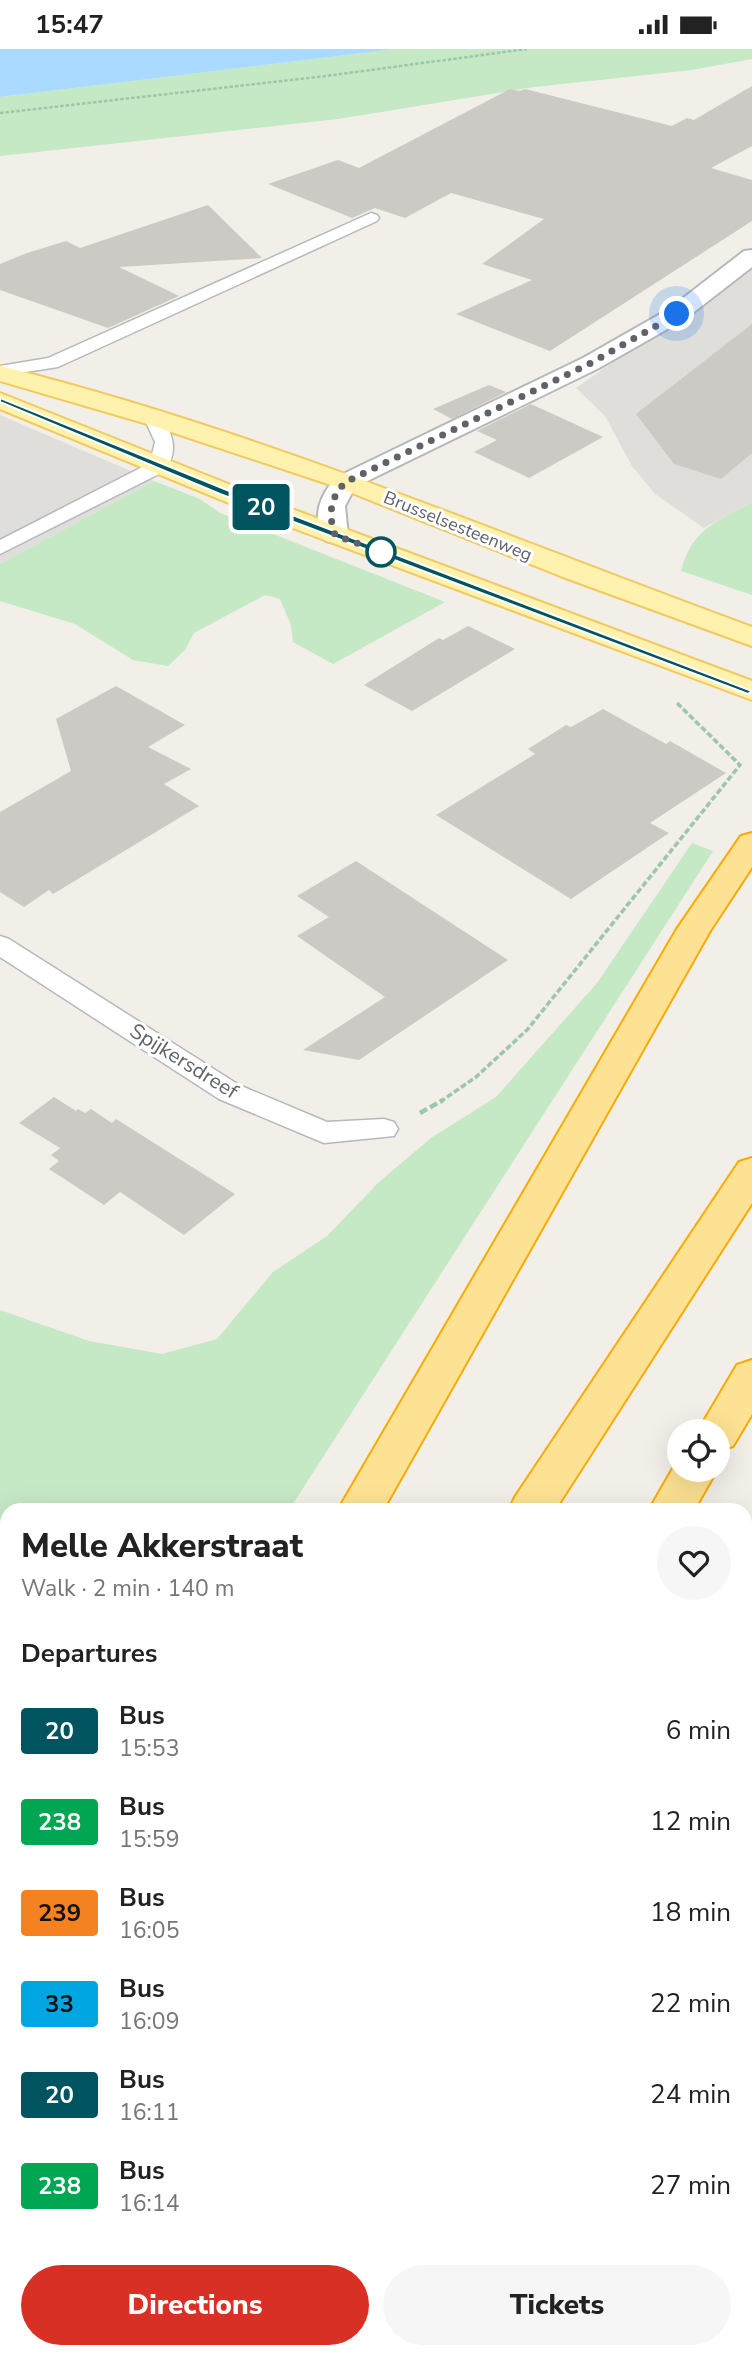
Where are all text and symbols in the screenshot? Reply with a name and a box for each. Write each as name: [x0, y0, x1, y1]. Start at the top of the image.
text: 15:47: [35, 7, 104, 42]
your location: [659, 296, 694, 331]
line badge: 20: [230, 484, 292, 530]
street label: Brusselsesteenweg: [380, 485, 536, 567]
text: 20: [247, 491, 275, 523]
unlabelled marker: [366, 537, 396, 567]
street label: Spijkersdreef: [124, 1017, 244, 1106]
map controls: [667, 1419, 730, 1482]
button: locate: [667, 1419, 730, 1482]
text: Melle Akkerstraat: [21, 1524, 303, 1569]
button: heart: [657, 1526, 731, 1600]
text: Walk · 2 min · 140 m: [21, 1573, 234, 1604]
text: Departures: [21, 1636, 157, 1671]
text: Bus: [119, 1698, 165, 1733]
text: 6 min: [666, 1713, 731, 1748]
text: 20: [45, 1715, 74, 1747]
text: 15:53: [119, 1733, 179, 1764]
text: Bus: [119, 1789, 165, 1824]
text: 12 min: [650, 1804, 731, 1839]
text: 238: [38, 1806, 81, 1838]
text: 15:59: [119, 1824, 179, 1855]
text: Bus: [119, 1880, 165, 1915]
text: 18 min: [650, 1895, 731, 1930]
text: 239: [38, 1897, 81, 1929]
text: 16:05: [119, 1915, 179, 1946]
text: Bus: [119, 1971, 165, 2006]
text: 22 min: [650, 1986, 731, 2021]
text: 33: [45, 1988, 74, 2020]
text: 16:09: [119, 2006, 179, 2037]
text: Bus: [119, 2062, 165, 2097]
text: 24 min: [650, 2077, 731, 2112]
text: 20: [45, 2079, 74, 2111]
text: 16:11: [119, 2097, 179, 2128]
text: Bus: [119, 2153, 165, 2188]
text: 27 min: [650, 2168, 731, 2203]
text: 238: [38, 2170, 81, 2202]
text: 16:14: [119, 2188, 179, 2219]
button: Directions: [21, 2265, 369, 2345]
button: Tickets: [383, 2265, 731, 2345]

